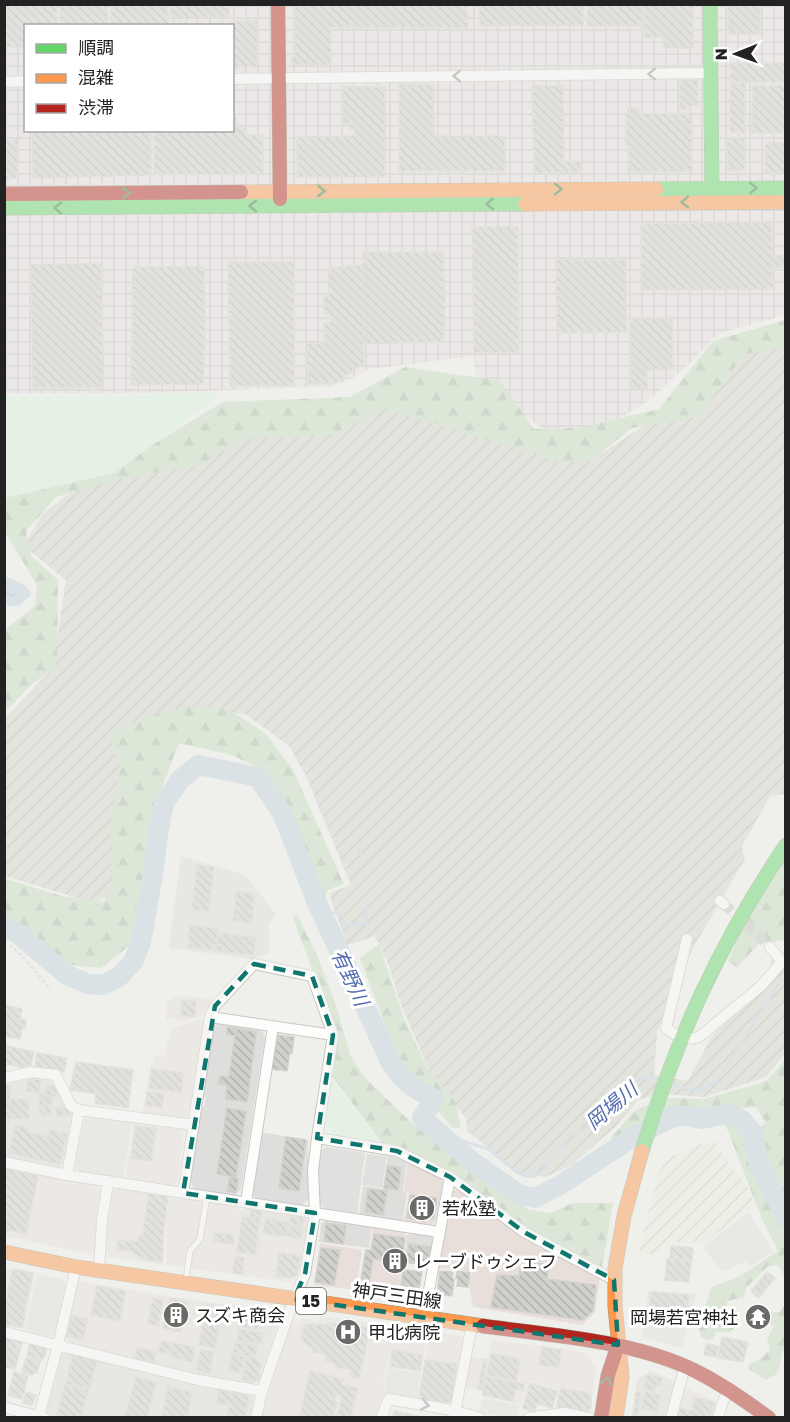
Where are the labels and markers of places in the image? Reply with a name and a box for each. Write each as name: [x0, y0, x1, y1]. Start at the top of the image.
building icon: 若松塾: [407, 1193, 437, 1223]
place label: 若松塾: [442, 1197, 496, 1219]
building icon: レーブドゥシェフ: [380, 1246, 410, 1276]
place label: レーブドゥシェフ: [414, 1250, 557, 1272]
building icon: スズキ商会: [161, 1300, 191, 1330]
temple icon: 岡場若宮神社: [743, 1302, 773, 1332]
place label: スズキ商会: [195, 1304, 285, 1326]
place label: 岡場若宮神社: [630, 1306, 738, 1328]
hospital icon: 甲北病院: [333, 1317, 363, 1347]
place label: 甲北病院: [368, 1321, 440, 1343]

